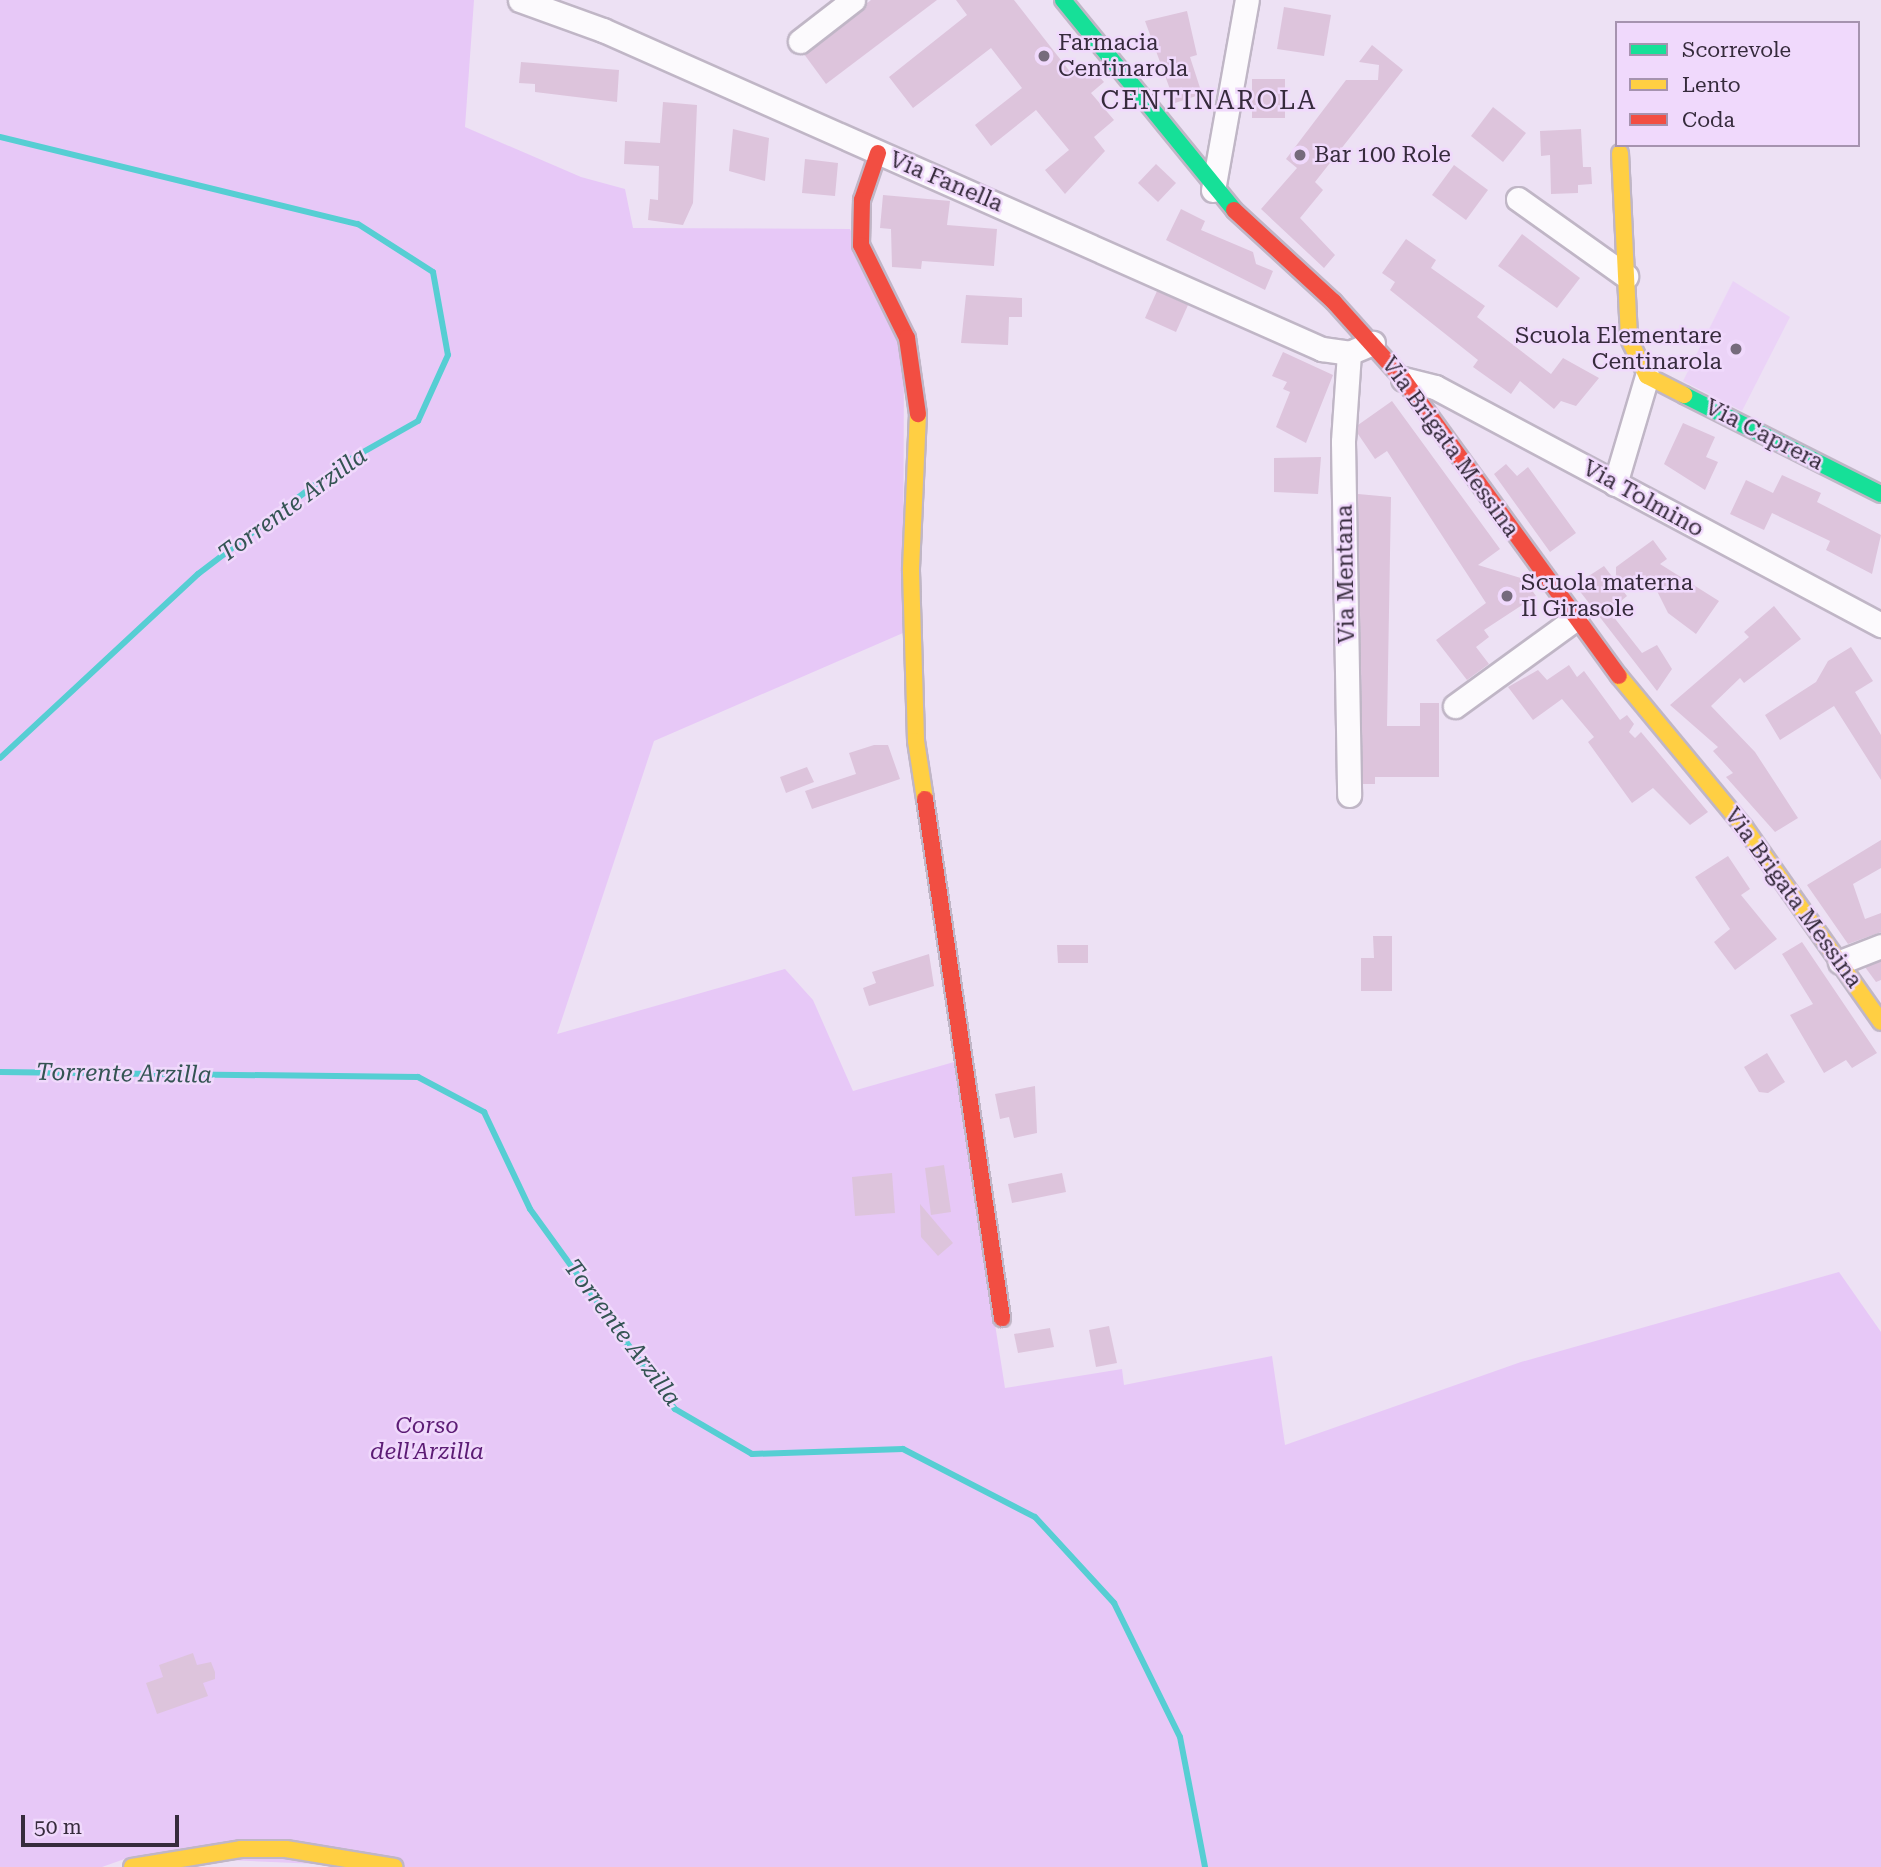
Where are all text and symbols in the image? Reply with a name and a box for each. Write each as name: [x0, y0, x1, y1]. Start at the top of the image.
legend: [1615, 21, 1860, 147]
place label: Farmacia Centinarola: [1058, 29, 1188, 83]
text: Scorrevole: [1682, 38, 1791, 62]
marker: Farmacia Centinarola: [1036, 48, 1052, 64]
text: Lento: [1682, 73, 1741, 97]
district label: CENTINAROLA: [1102, 85, 1316, 117]
text: Coda: [1682, 108, 1735, 132]
place label: Bar 100 Role: [1314, 141, 1451, 169]
street label: Via Fanella: [885, 146, 1007, 218]
marker: Bar 100 Role: [1292, 147, 1308, 163]
place label: Scuola Elementare Centinarola: [1515, 322, 1722, 376]
marker: Scuola Elementare Centinarola: [1728, 341, 1744, 357]
street label: Via Brigata Messina: [1375, 351, 1525, 543]
street label: Via Caprera: [1700, 393, 1828, 477]
water label: Torrente Arzilla: [213, 441, 373, 569]
street label: Via Tolmino: [1578, 454, 1708, 544]
street label: Via Mentana: [1331, 504, 1361, 644]
place label: Scuola materna Il Girasole: [1521, 569, 1693, 623]
marker: Scuola materna Il Girasole: [1499, 588, 1515, 604]
street label: Via Brigata Messina: [1718, 802, 1868, 994]
water label: Torrente Arzilla: [36, 1058, 212, 1090]
water label: Torrente Arzilla: [557, 1254, 687, 1412]
park label: Corso dell'Arzilla: [370, 1412, 484, 1466]
scale bar: [24, 1800, 182, 1844]
text: 50 m: [34, 1815, 82, 1839]

